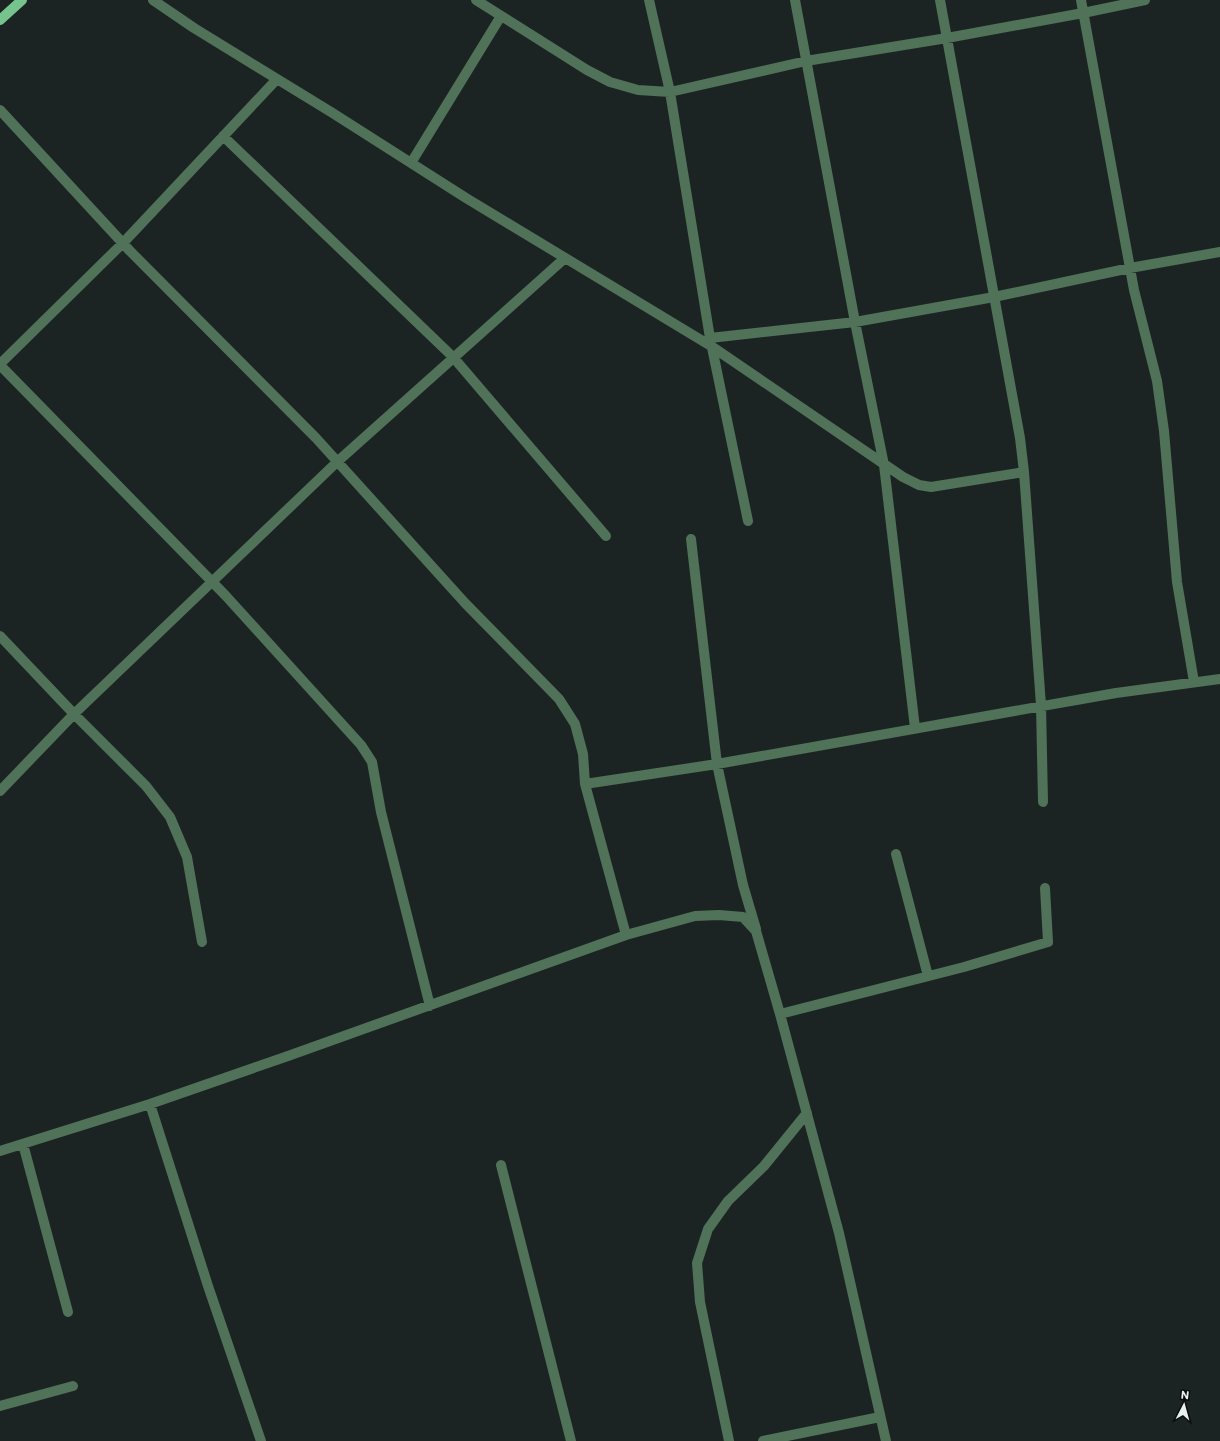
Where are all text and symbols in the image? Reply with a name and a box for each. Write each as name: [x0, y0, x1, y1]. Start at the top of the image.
north arrow: [1164, 1385, 1204, 1425]
text: N: [1180, 1388, 1190, 1401]

